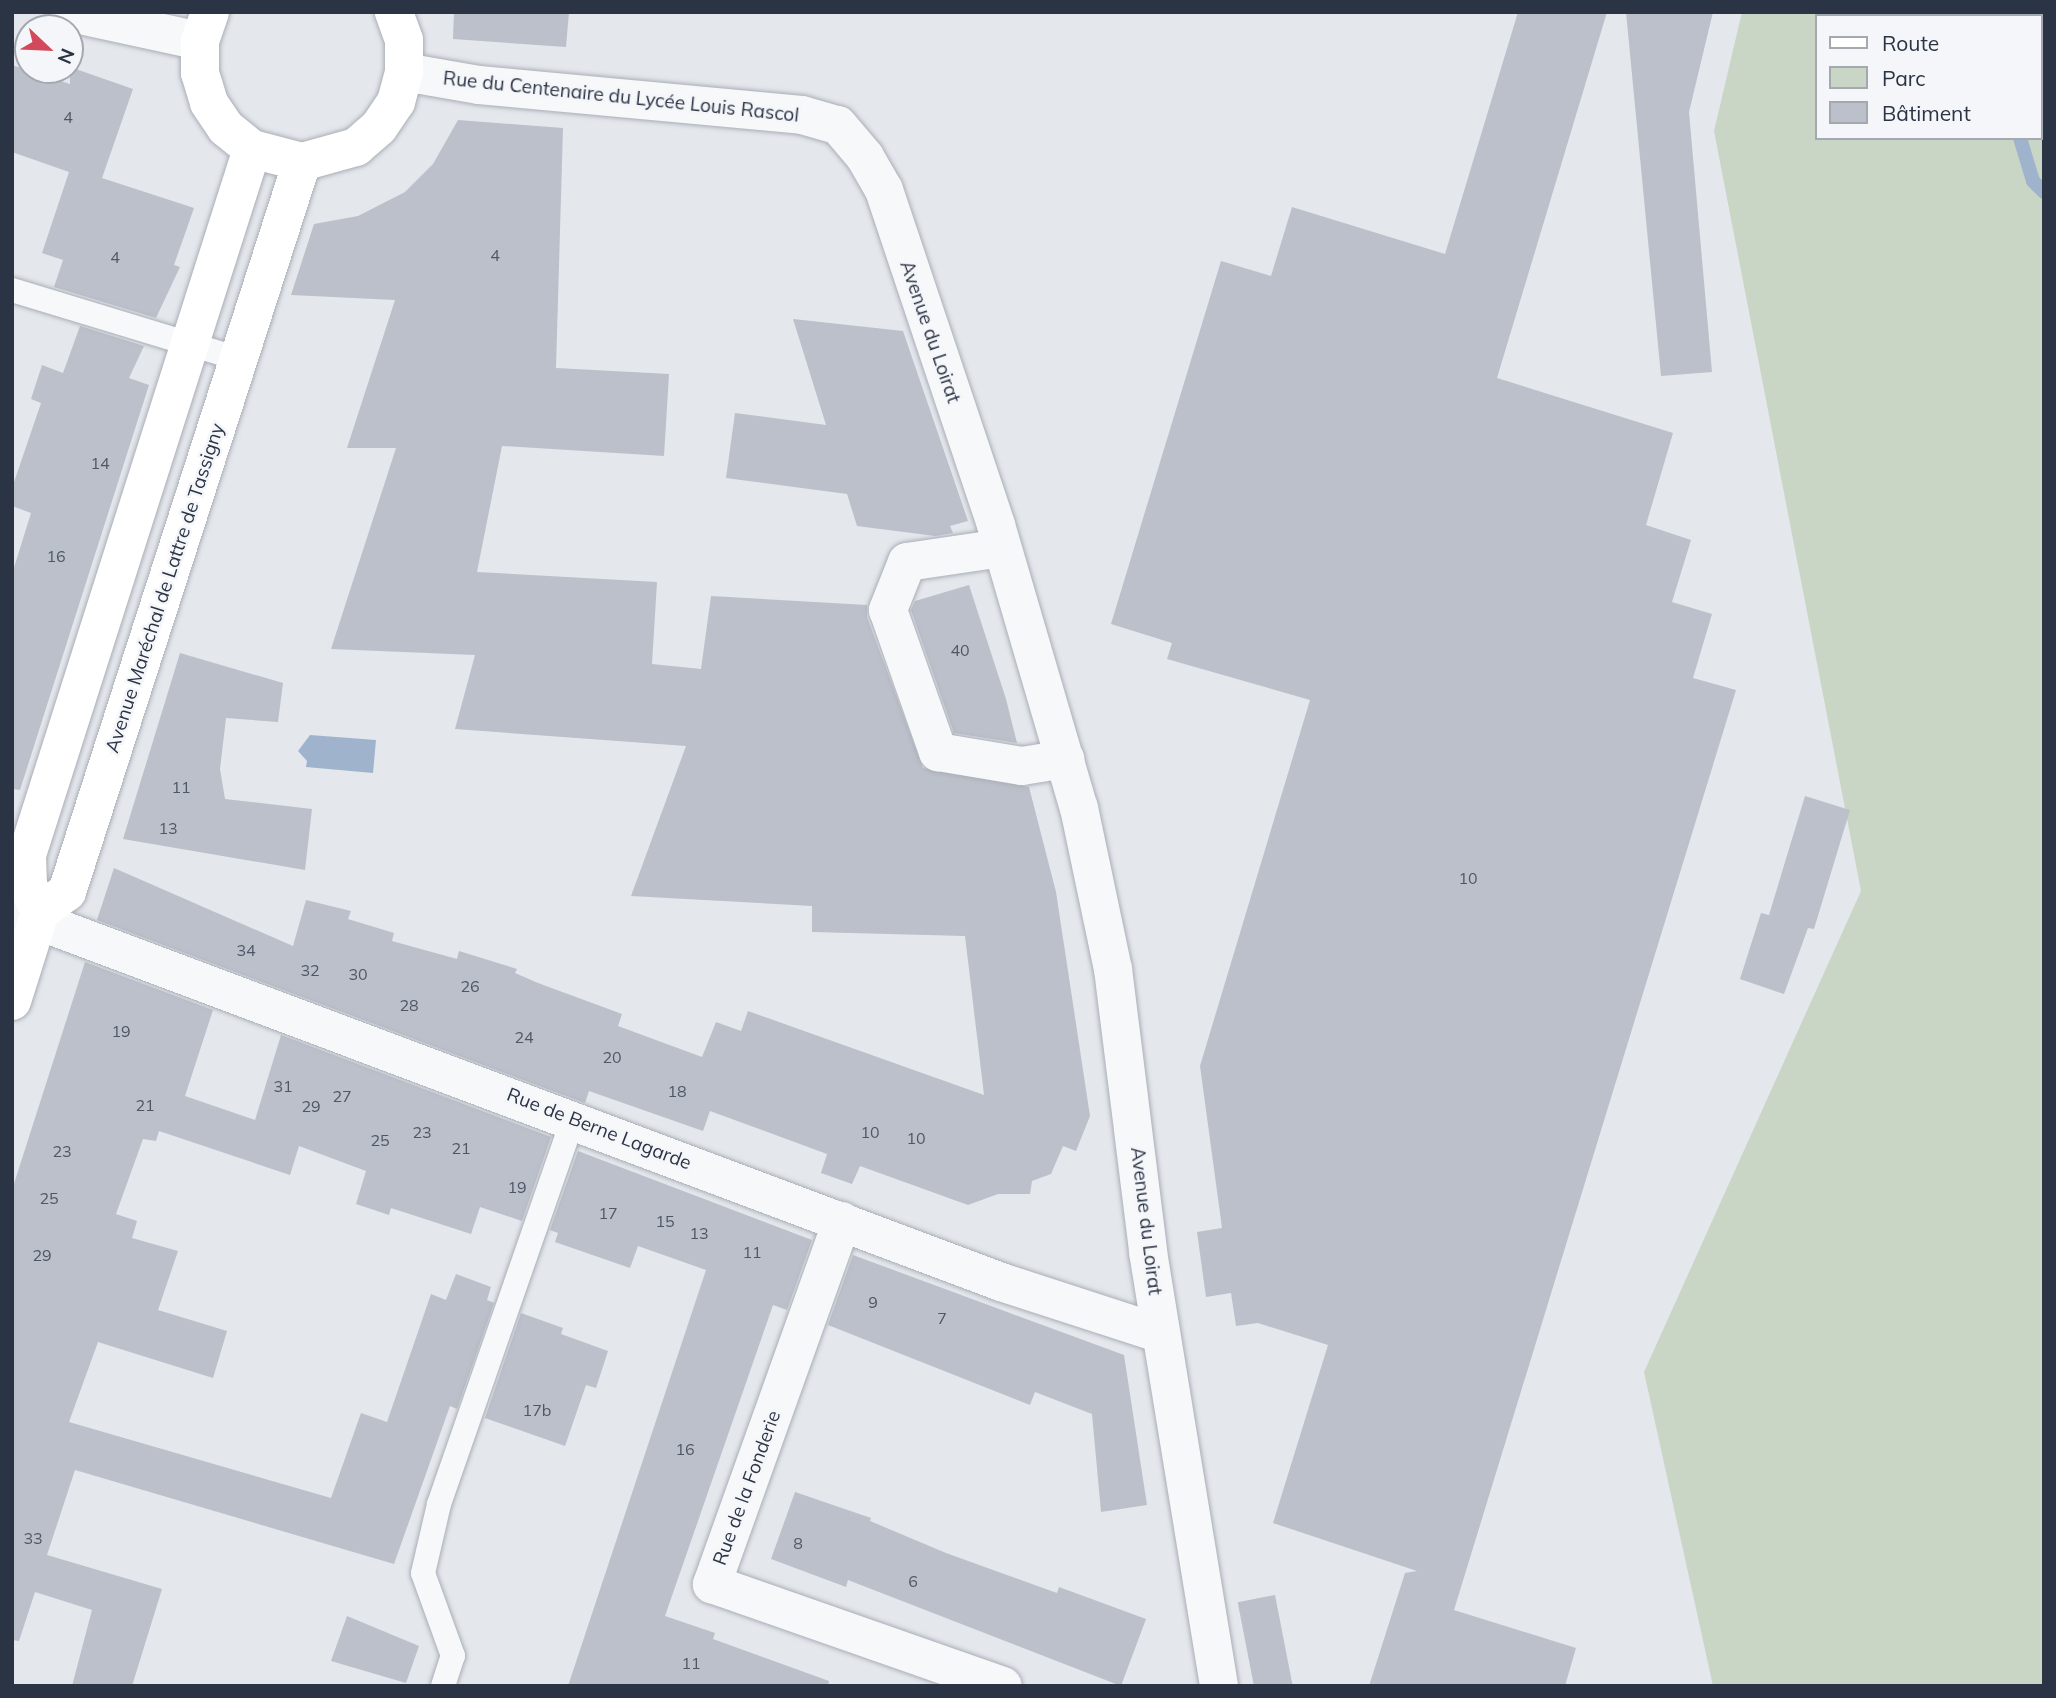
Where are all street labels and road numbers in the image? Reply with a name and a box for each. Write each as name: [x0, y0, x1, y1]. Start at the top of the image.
street label: Rue du Centenaire du Lycée Louis Rascol: [442, 67, 800, 127]
street label: Avenue du Loirat: [895, 258, 965, 406]
street label: Avenue Maréchal de Lattre de Tassigny: [101, 420, 229, 756]
street label: Rue de Berne Lagarde: [504, 1083, 694, 1175]
street label: Avenue du Loirat: [1126, 1146, 1166, 1296]
street label: Rue de la Fonderie: [708, 1408, 786, 1568]

